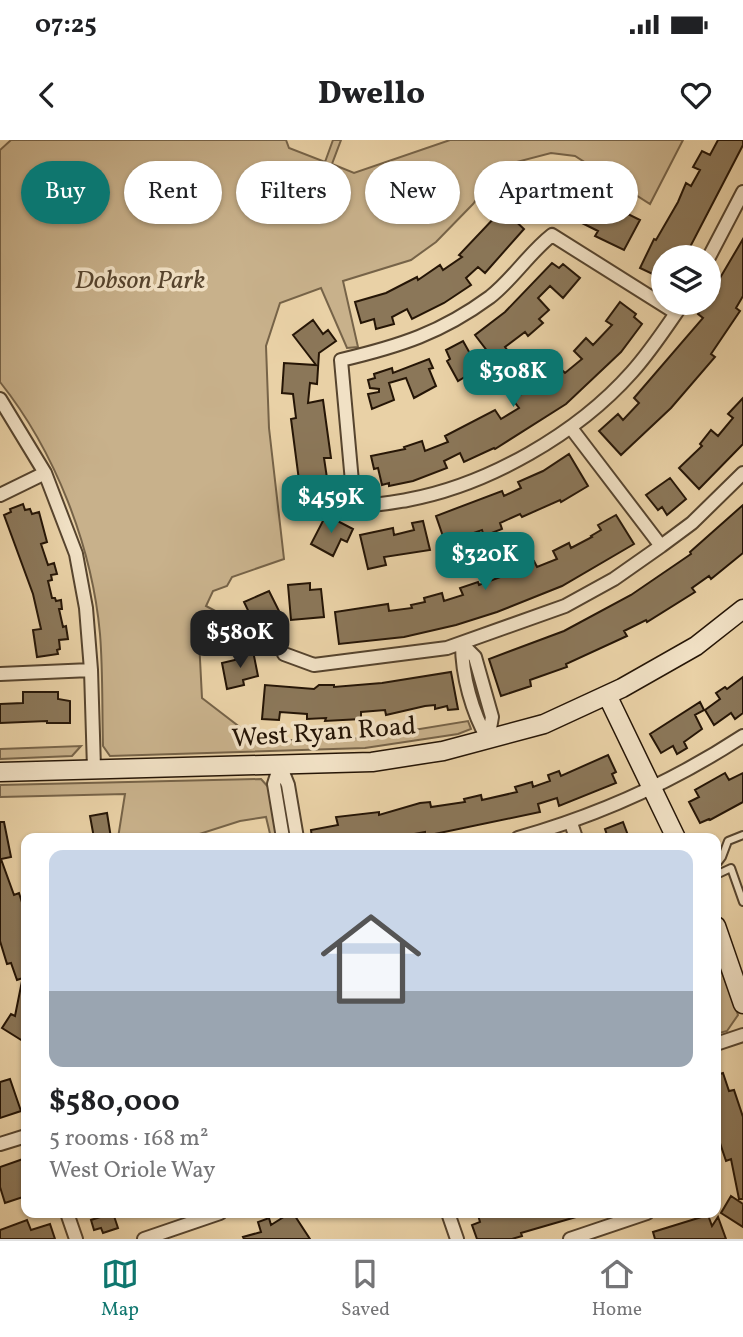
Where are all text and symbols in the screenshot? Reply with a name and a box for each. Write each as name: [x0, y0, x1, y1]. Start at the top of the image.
text: 07:25: [35, 7, 97, 43]
text: Dwello: [318, 73, 425, 117]
icon: back: [28, 76, 66, 114]
icon: heart: [677, 76, 715, 114]
chip: Buy: [21, 161, 110, 224]
chip: Rent: [124, 161, 222, 224]
chip: Filters: [236, 161, 351, 224]
chip: New: [365, 161, 460, 224]
chip: Apartment: [474, 161, 638, 224]
map controls: [651, 245, 721, 315]
button: layers: [651, 245, 721, 315]
park label: Dobson Park: [75, 263, 205, 299]
pin: $308K: [464, 350, 562, 409]
text: $308K: [479, 356, 547, 388]
pin: $459K: [282, 476, 380, 535]
text: $459K: [298, 482, 364, 514]
pin: $320K: [436, 532, 534, 592]
text: $320K: [451, 539, 519, 571]
pin: $580K: [191, 610, 289, 670]
text: $580K: [206, 617, 274, 649]
street label: West Ryan Road: [230, 709, 418, 757]
icon: home: [308, 896, 434, 1022]
text: $580,000: [49, 1081, 180, 1123]
text: 5 rooms · 168 m²: [49, 1123, 208, 1155]
text: West Oriole Way: [49, 1155, 215, 1187]
tab: Map: [101, 1255, 139, 1323]
tab: Saved: [341, 1255, 390, 1323]
tab: Home: [592, 1255, 642, 1323]

